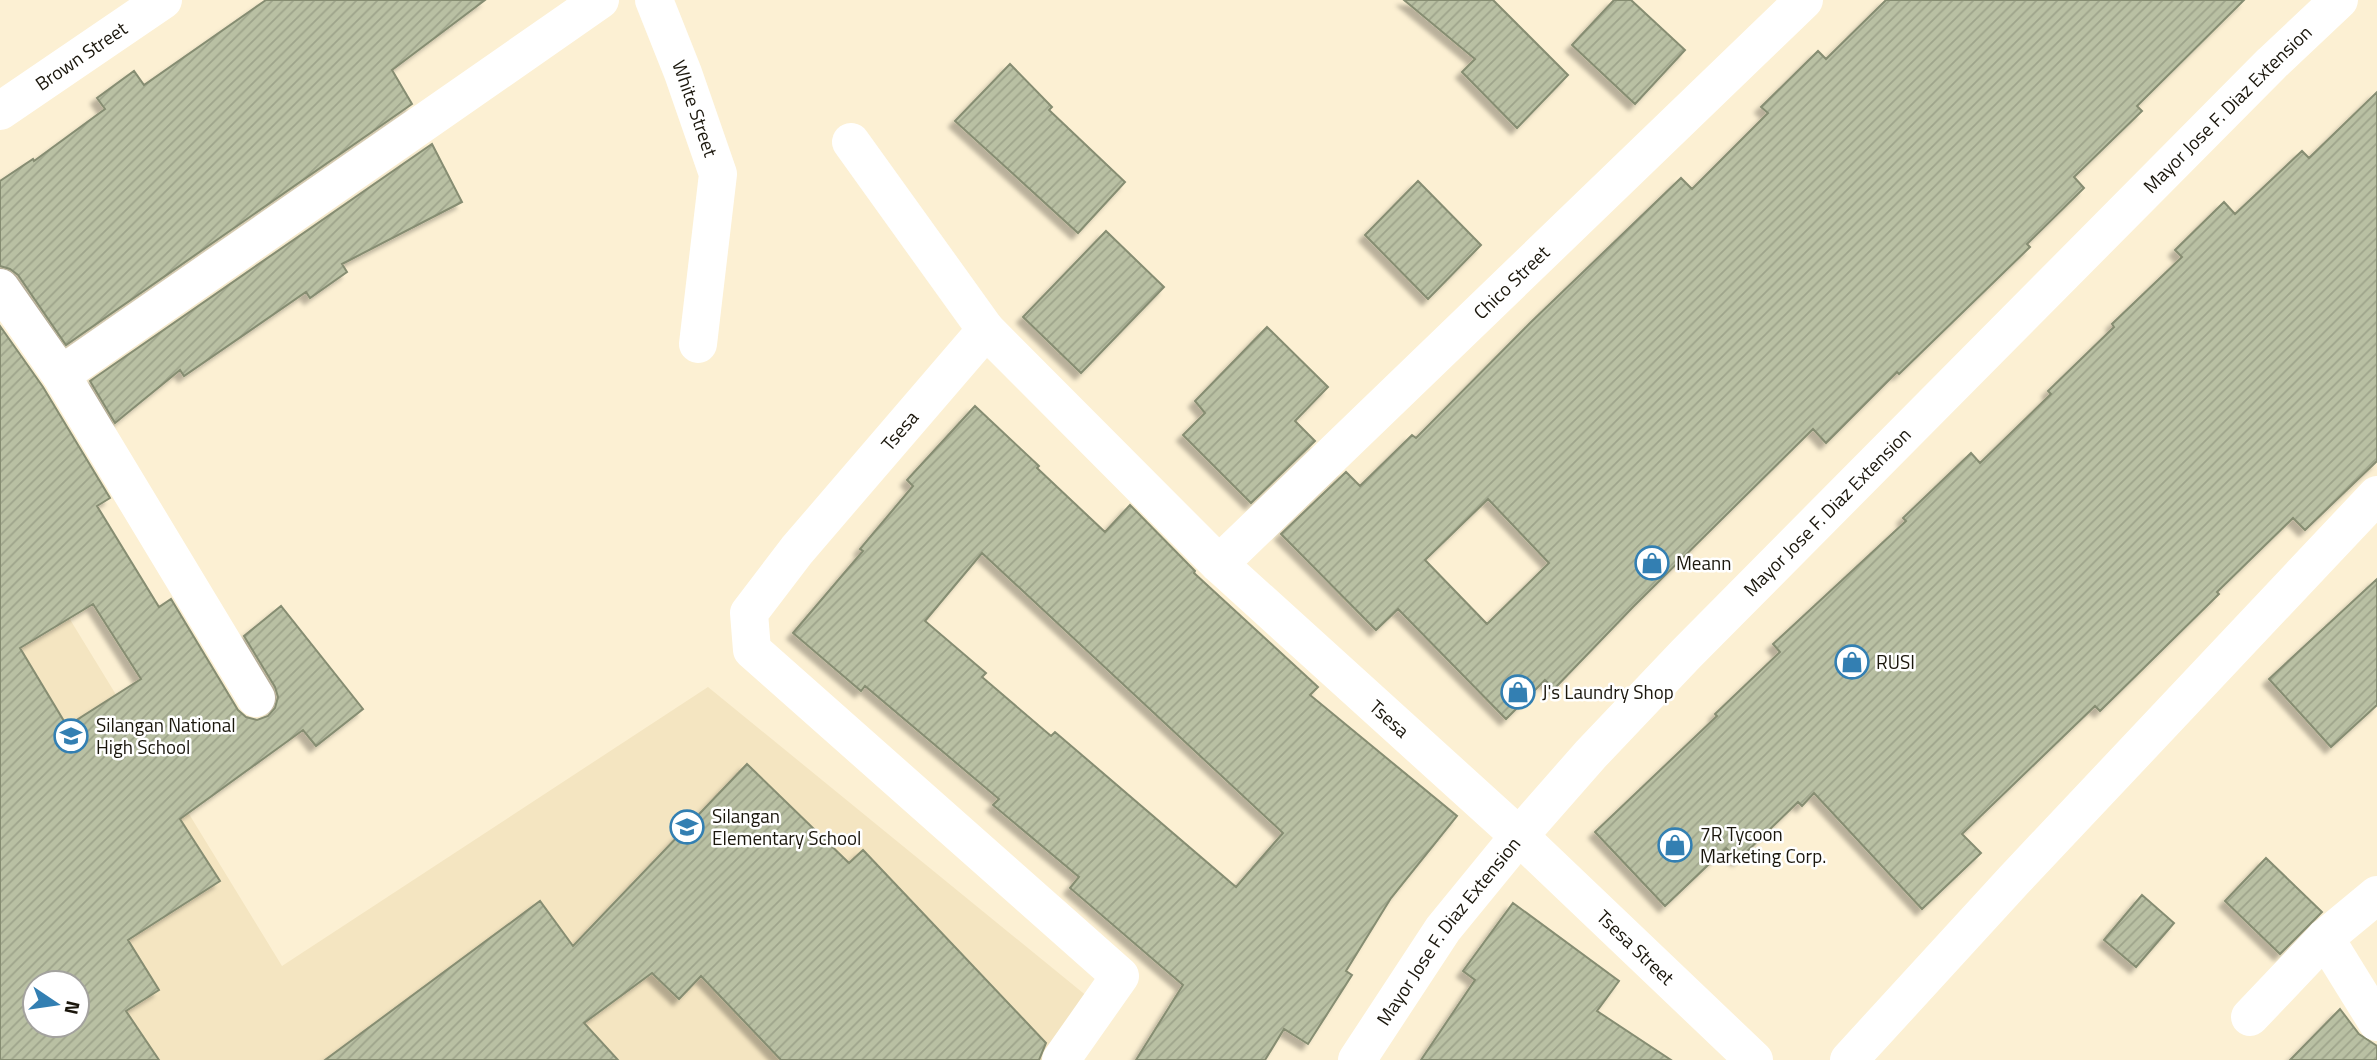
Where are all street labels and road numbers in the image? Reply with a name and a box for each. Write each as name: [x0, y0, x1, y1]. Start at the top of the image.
street label: Brown Street: [29, 13, 133, 97]
street label: Mayor Jose F. Diaz Extension: [2136, 18, 2318, 199]
street label: White Street: [665, 55, 726, 161]
street label: Chico Street: [1466, 238, 1556, 326]
street label: Tsesa: [873, 403, 925, 457]
street label: Mayor Jose F. Diaz Extension: [1736, 420, 1917, 603]
street label: Tsesa: [1363, 692, 1417, 744]
street label: Mayor Jose F. Diaz Extension: [1369, 830, 1527, 1031]
street label: Tsesa Street: [1590, 902, 1682, 992]

